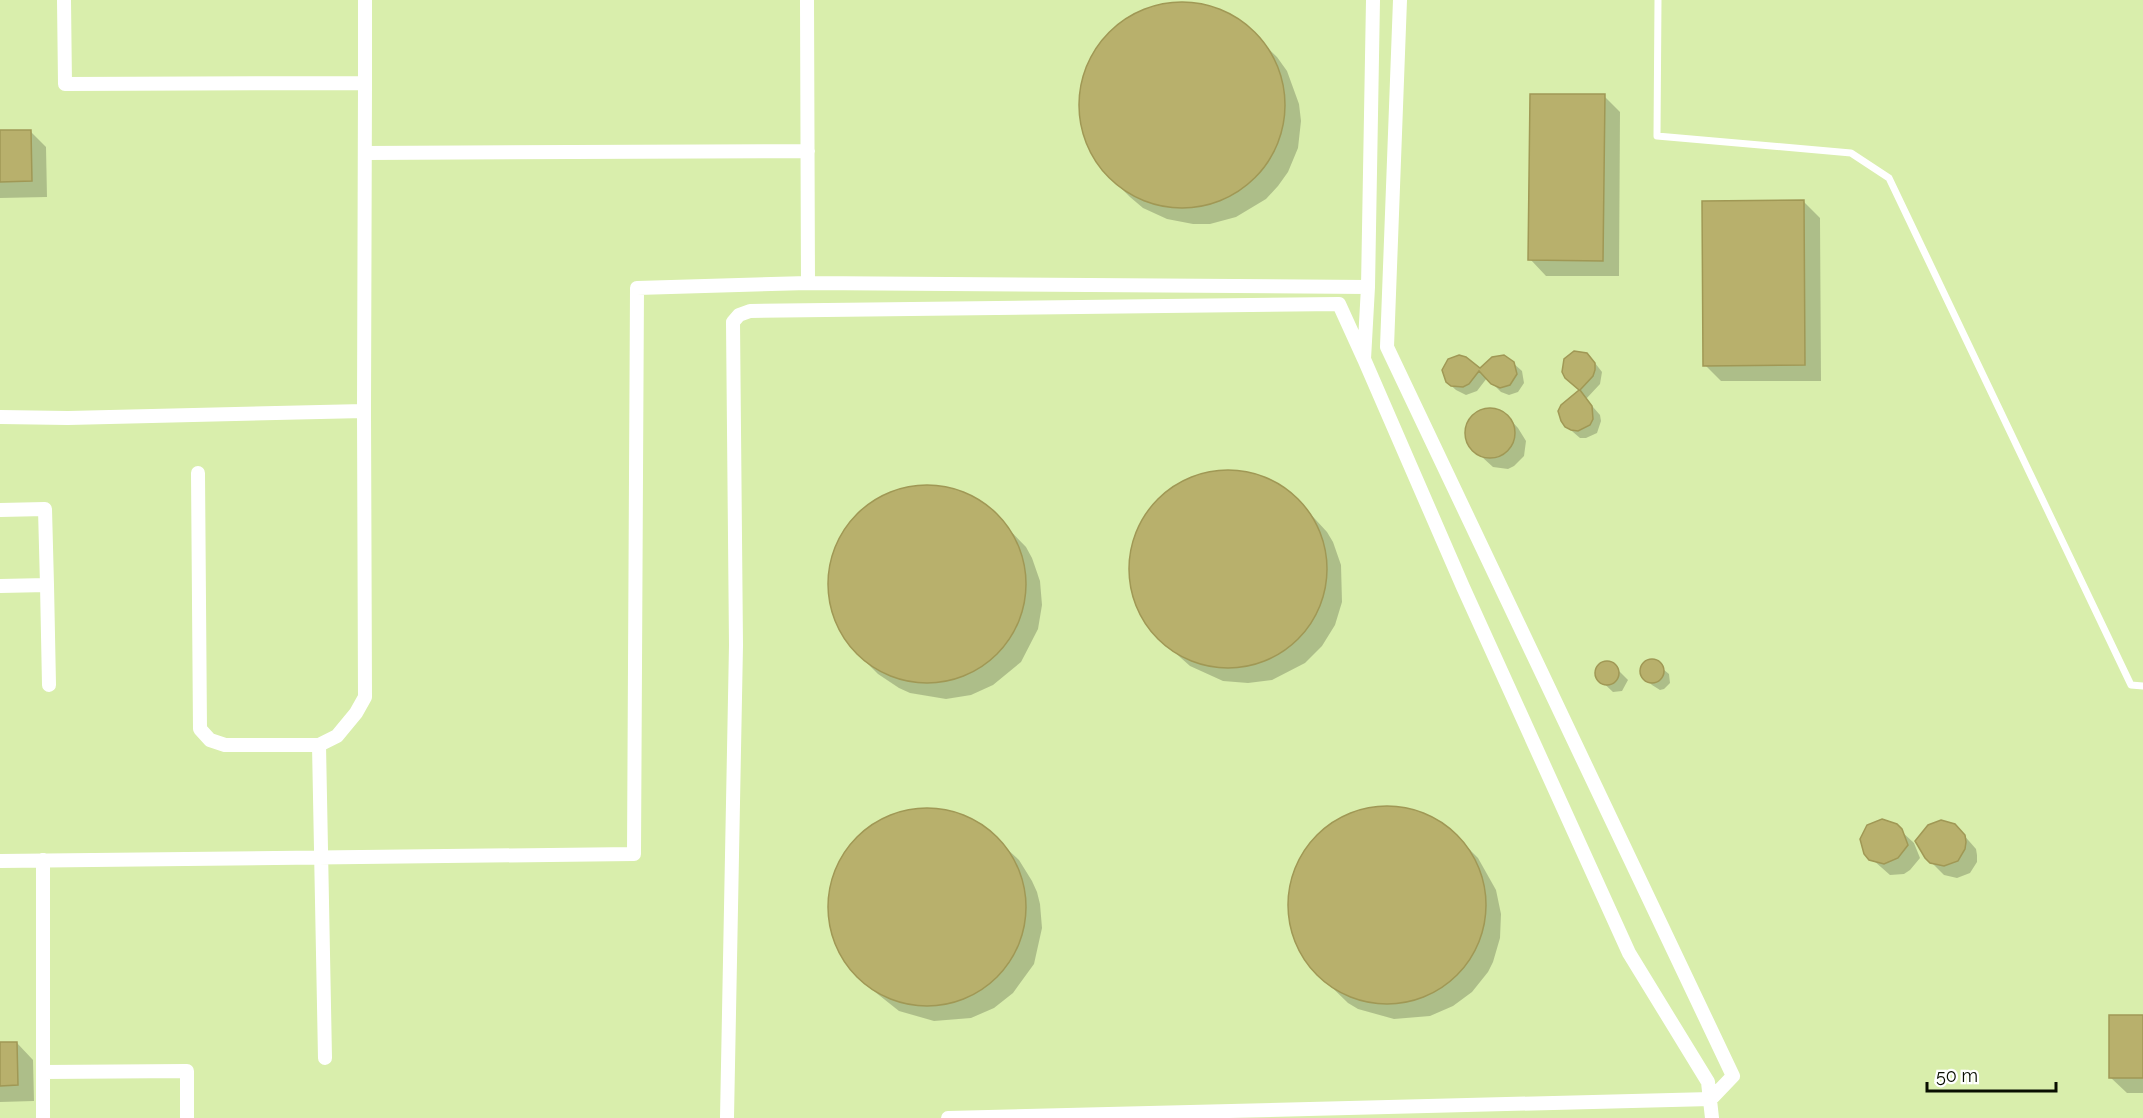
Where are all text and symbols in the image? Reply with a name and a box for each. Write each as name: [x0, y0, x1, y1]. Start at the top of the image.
scale bar: [1927, 1055, 2056, 1093]
text: 50 m: [1936, 1065, 1978, 1086]

